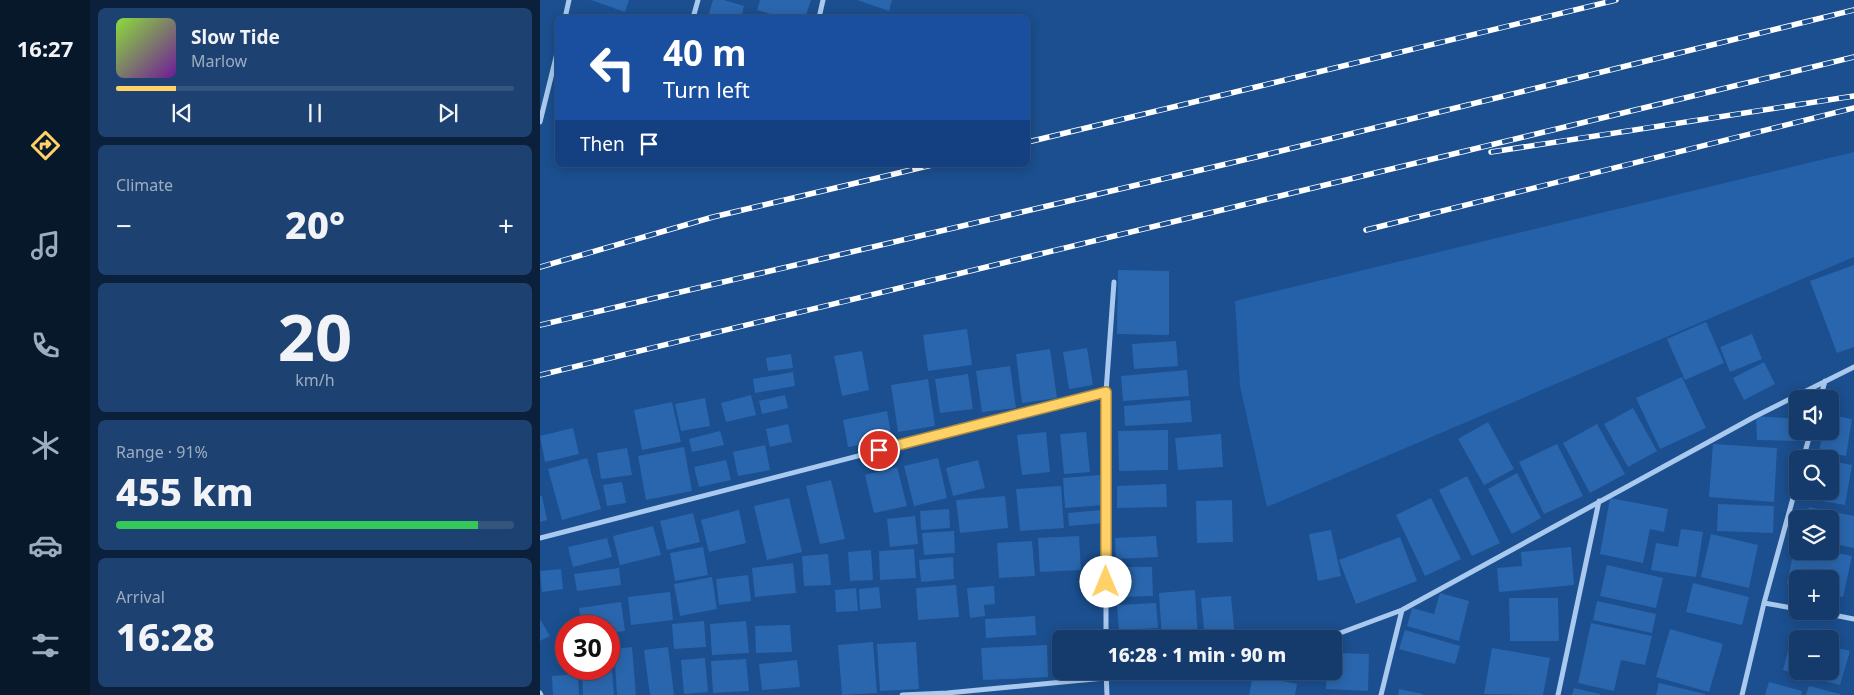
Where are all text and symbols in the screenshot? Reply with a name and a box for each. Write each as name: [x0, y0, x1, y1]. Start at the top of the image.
text: Slow Tide: [191, 24, 280, 50]
text: 40 m: [663, 29, 746, 76]
text: 16:27: [17, 33, 73, 63]
icon: left: [580, 35, 645, 100]
text: Marlow: [191, 50, 247, 72]
text: Turn left: [663, 74, 750, 104]
icon: previous: [168, 99, 196, 127]
icon: pause: [301, 99, 329, 127]
icon: next: [434, 99, 462, 127]
icon: directions: [28, 128, 63, 163]
icon: arrive: [635, 130, 663, 158]
text: Then: [580, 131, 625, 157]
text: Climate: [116, 174, 173, 196]
text: 20°: [285, 198, 345, 250]
text: −: [116, 206, 132, 244]
text: +: [498, 206, 514, 244]
icon: music: [28, 228, 63, 263]
text: 20: [278, 292, 352, 380]
icon: phone: [28, 328, 63, 363]
text: km/h: [295, 369, 335, 391]
map controls: [1789, 390, 1839, 680]
button: sound: [1789, 390, 1839, 440]
icon: climate: [28, 428, 63, 463]
pin: [858, 429, 900, 471]
icon: arrive: [865, 436, 893, 464]
text: Range · 91%: [116, 441, 208, 463]
button: search: [1789, 450, 1839, 500]
text: 455 km: [116, 465, 254, 517]
button: layers: [1789, 510, 1839, 560]
icon: car: [28, 528, 63, 563]
position arrow: [1079, 555, 1131, 607]
button: +: [1789, 570, 1839, 620]
text: Arrival: [116, 586, 165, 608]
text: 16:28: [116, 610, 215, 662]
speed limit sign: 30: [555, 615, 620, 680]
icon: filters: [28, 628, 63, 663]
button: −: [1789, 630, 1839, 680]
text: 16:28 · 1 min · 90 m: [1108, 642, 1286, 668]

